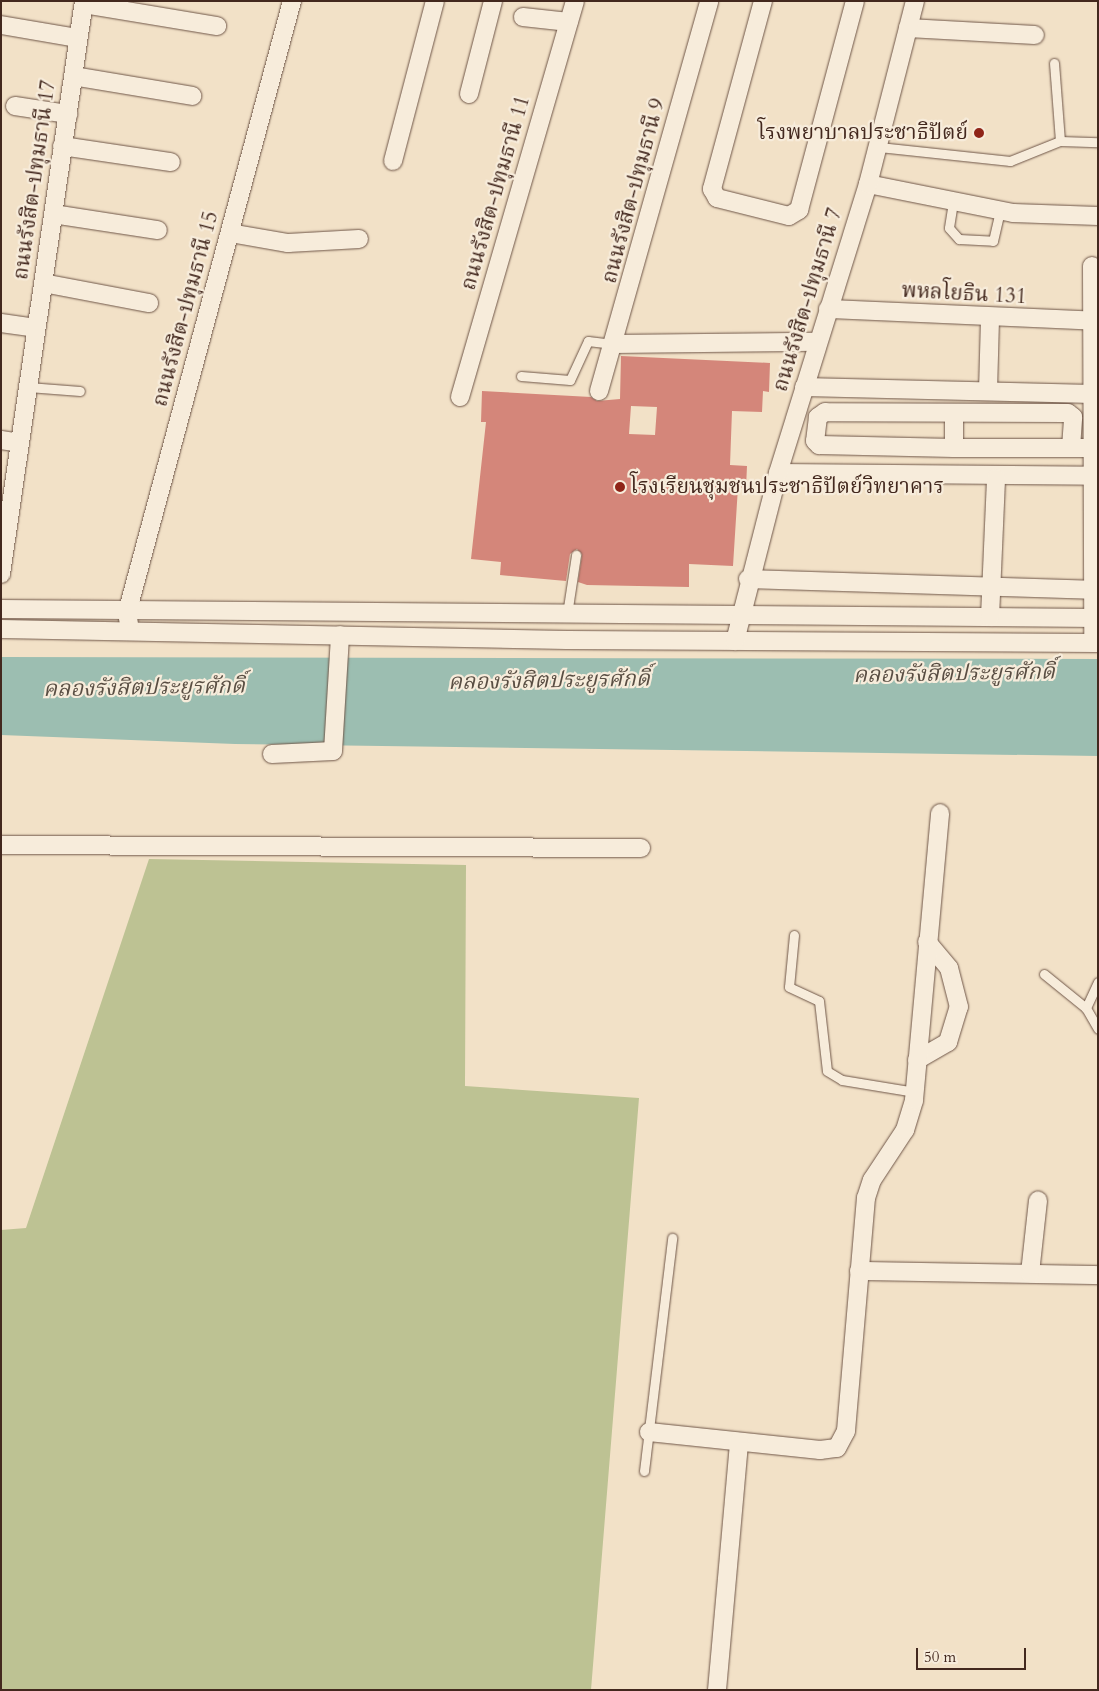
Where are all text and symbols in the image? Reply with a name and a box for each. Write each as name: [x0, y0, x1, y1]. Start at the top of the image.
street label: ถนนรังสิต-ปทุมธานี 17: [9, 79, 61, 281]
street label: ถนนรังสิต-ปทุมธานี 11: [456, 93, 536, 293]
street label: ถนนรังสิต-ปทุมธานี 9: [597, 96, 671, 286]
place label: โรงพยาบาลประชาธิปัตย์: [757, 120, 968, 146]
marker: โรงพยาบาลประชาธิปัตย์: [972, 126, 986, 140]
street label: ถนนรังสิต-ปทุมธานี 7: [768, 205, 848, 395]
street label: ถนนรังสิต-ปทุมธานี 15: [148, 209, 224, 409]
street label: พหลโยธิน 131: [901, 278, 1027, 310]
place label: โรงเรียนชุมชนประชาธิปัตย์วิทยาคาร: [630, 474, 944, 500]
marker: โรงเรียนชุมชนประชาธิปัตย์วิทยาคาร: [614, 481, 626, 493]
water label: คลองรังสิตประยูรศักดิ์: [853, 659, 1055, 689]
water label: คลองรังสิตประยูรศักดิ์: [448, 666, 650, 696]
water label: คลองรังสิตประยูรศักดิ์: [43, 673, 245, 703]
scale bar: [919, 1638, 1029, 1670]
text: 50 m: [924, 1647, 956, 1667]

